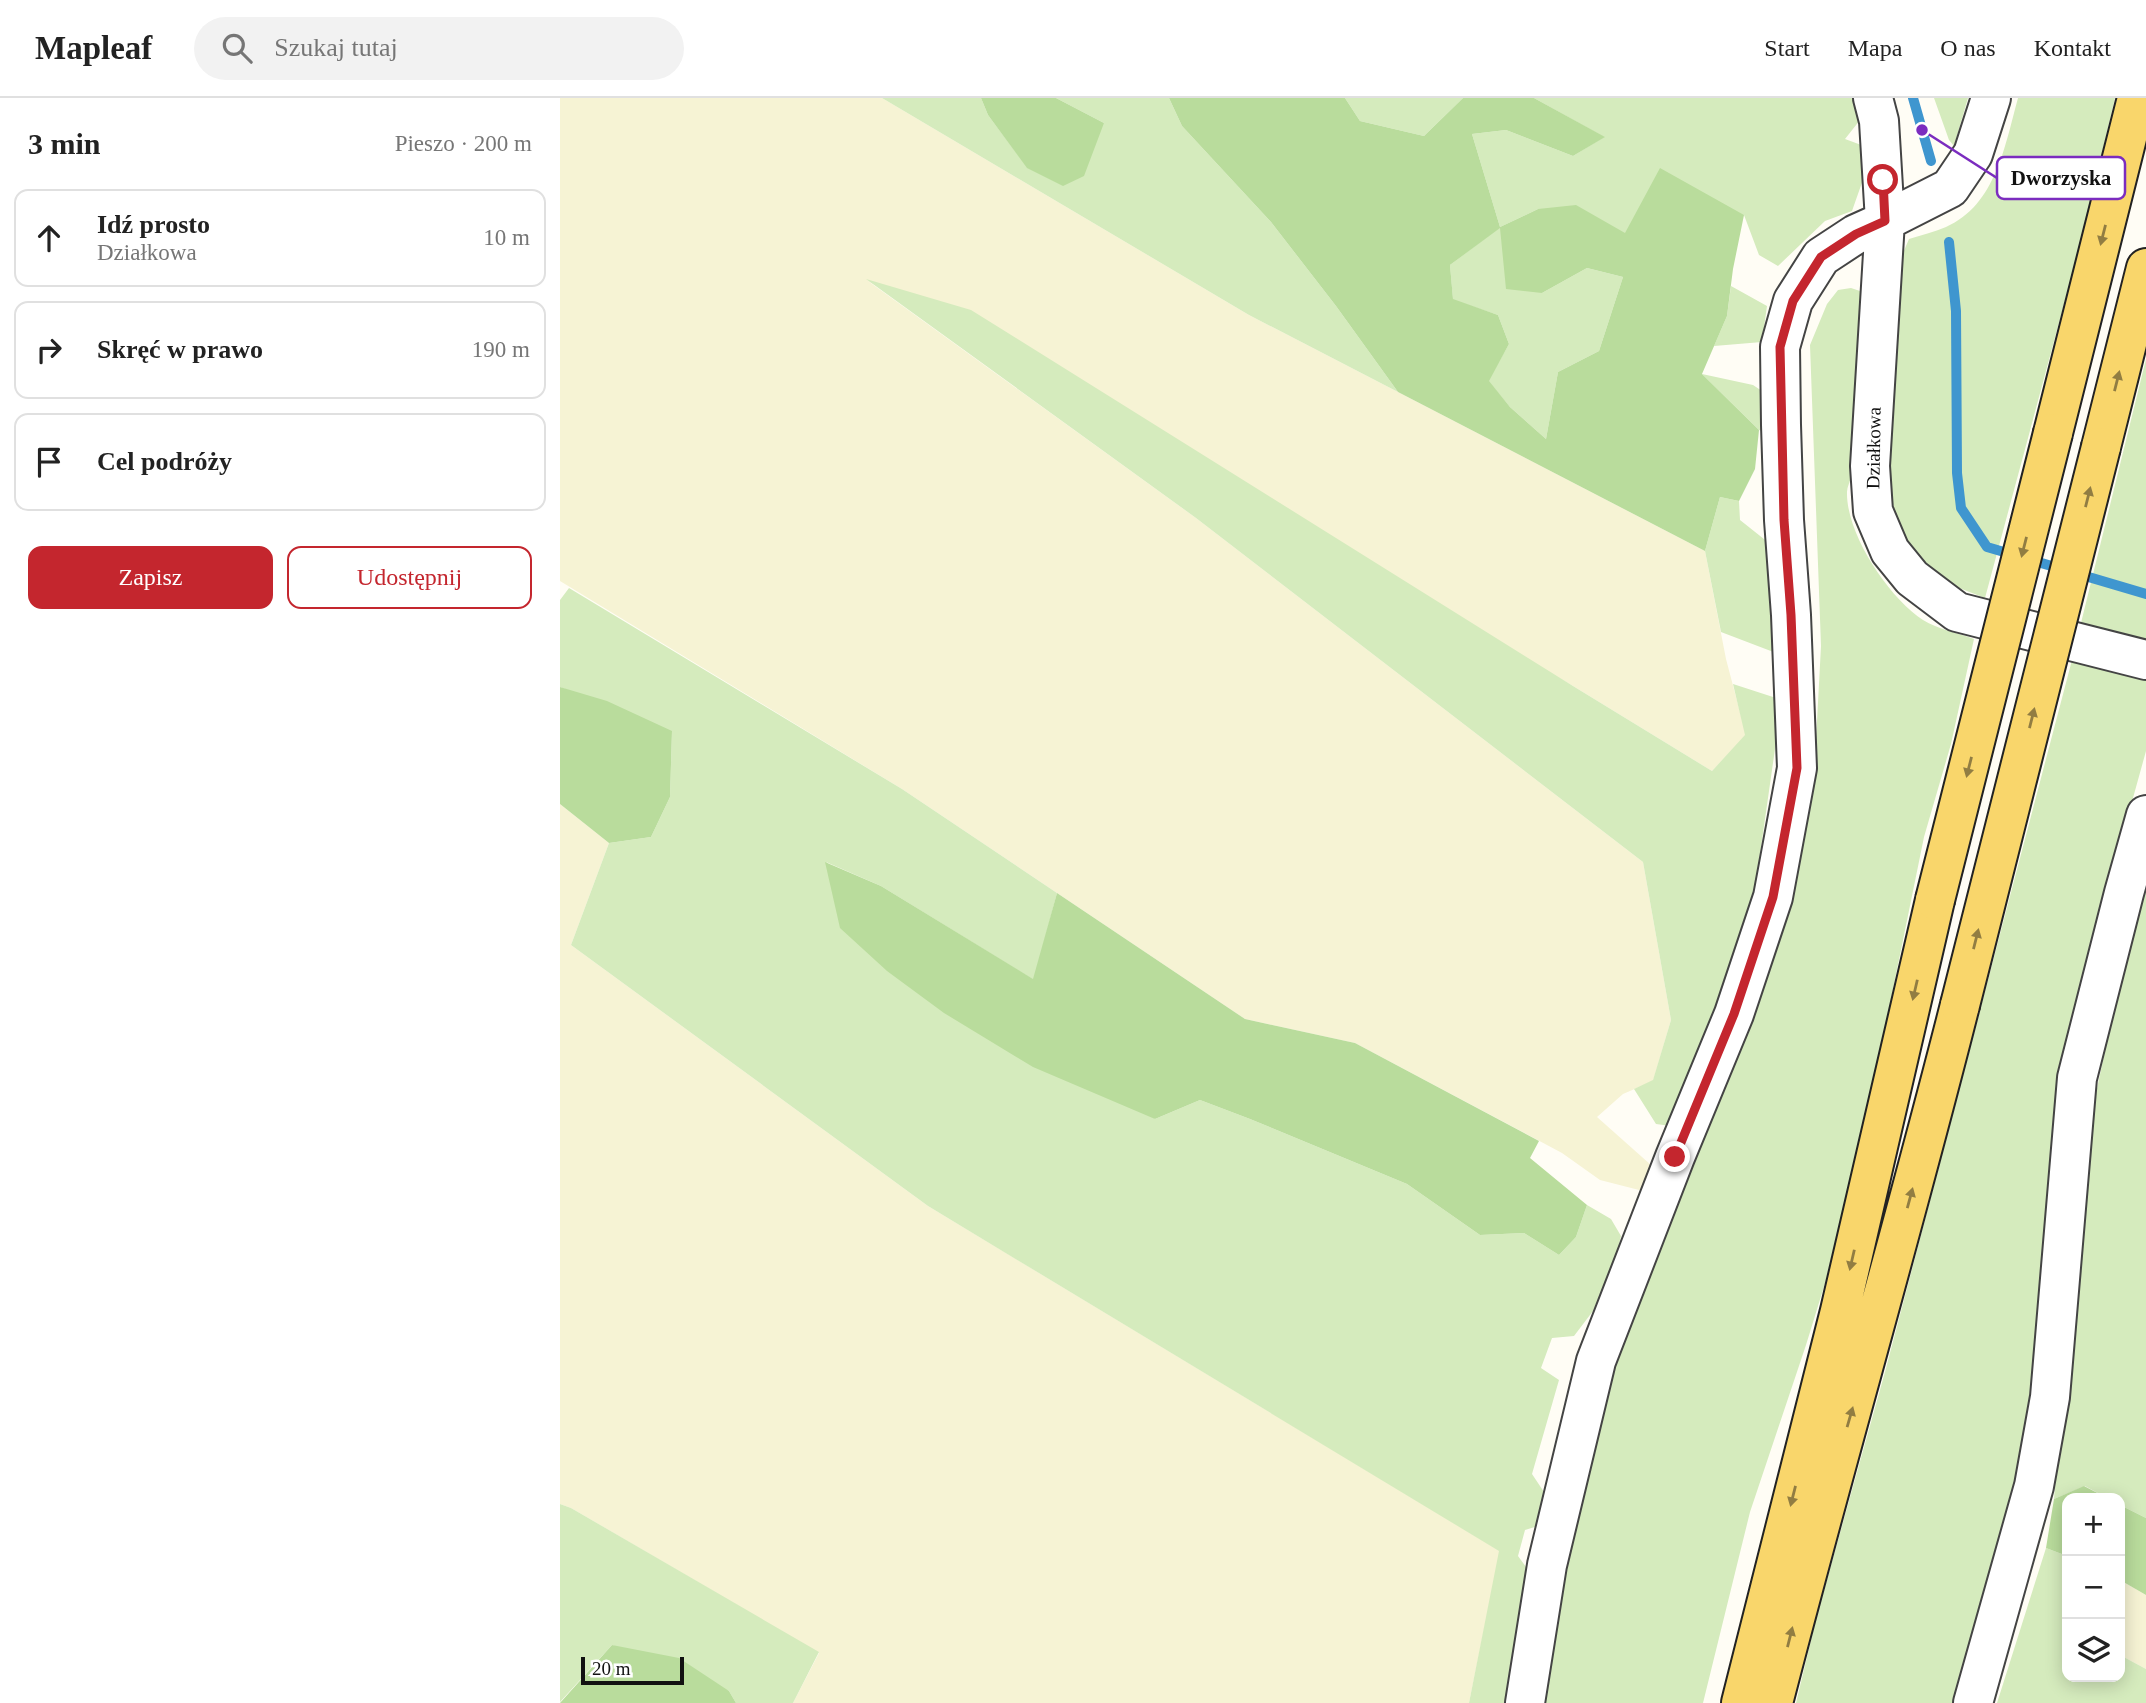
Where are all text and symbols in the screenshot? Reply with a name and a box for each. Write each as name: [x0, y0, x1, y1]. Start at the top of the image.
search box: [194, 17, 684, 80]
icon: search: [218, 29, 256, 67]
text: Mapleaf: [35, 30, 152, 66]
text: Szukaj tutaj: [274, 33, 398, 62]
text: Start: [1764, 35, 1810, 61]
text: Mapa: [1848, 35, 1902, 61]
text: O nas: [1940, 35, 1996, 61]
text: Kontakt: [2034, 35, 2111, 61]
text: 3 min: [28, 127, 101, 160]
text: Pieszo · 200 m: [395, 131, 532, 156]
callout: Dworzyska: [1997, 157, 2125, 199]
route start: [1867, 164, 1898, 195]
text: Dworzyska: [2011, 166, 2112, 190]
text: Idź prosto: [97, 210, 210, 239]
icon: ahead: [30, 219, 68, 257]
text: 10 m: [483, 225, 530, 250]
one-way arrow: [2097, 225, 2108, 247]
text: Działkowa: [97, 240, 197, 265]
icon: right: [30, 331, 68, 369]
text: Skręć w prawo: [97, 335, 263, 364]
text: 190 m: [472, 337, 530, 362]
one-way arrow: [2112, 370, 2123, 392]
street label: Działkowa: [1862, 406, 1885, 489]
icon: arrive: [30, 443, 68, 481]
text: Cel podróży: [97, 447, 232, 476]
one-way arrow: [2083, 486, 2094, 508]
one-way arrow: [2018, 536, 2029, 558]
button: Zapisz: [28, 546, 273, 609]
button: Udostępnij: [287, 546, 532, 609]
one-way arrow: [2027, 707, 2038, 729]
one-way arrow: [1963, 756, 1974, 778]
one-way arrow: [1971, 927, 1982, 949]
one-way arrow: [1909, 979, 1920, 1001]
route end: [1659, 1141, 1690, 1172]
one-way arrow: [1905, 1187, 1916, 1209]
one-way arrow: [1847, 1249, 1858, 1271]
one-way arrow: [1845, 1407, 1855, 1428]
one-way arrow: [1787, 1485, 1798, 1507]
map controls: [2062, 1493, 2125, 1682]
button: +: [2062, 1493, 2125, 1556]
button: −: [2062, 1556, 2125, 1619]
button: layers: [2062, 1619, 2125, 1682]
one-way arrow: [1785, 1626, 1796, 1648]
scale bar: [581, 1654, 684, 1686]
text: 20 m: [592, 1658, 631, 1679]

